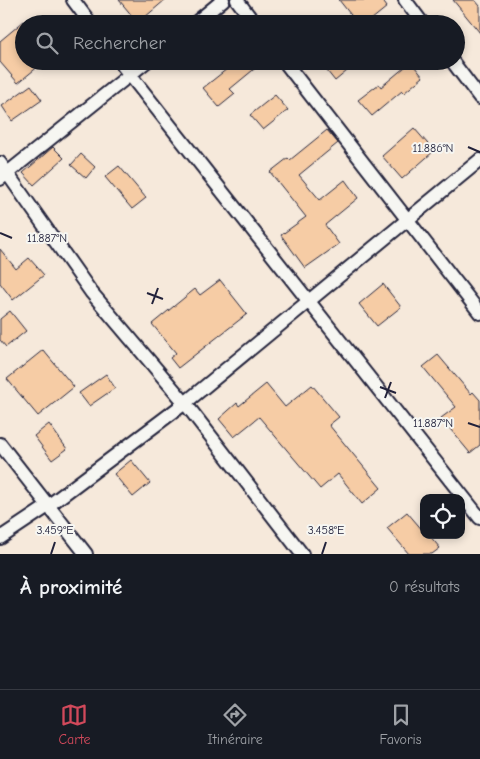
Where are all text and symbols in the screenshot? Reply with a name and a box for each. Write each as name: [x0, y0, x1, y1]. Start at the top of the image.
search box: [15, 15, 465, 70]
icon: search: [33, 29, 61, 57]
text: Rechercher: [73, 32, 166, 54]
text: 11.886°N: [412, 141, 454, 155]
text: 11.887°N: [27, 231, 67, 245]
text: 11.887°N: [413, 416, 453, 430]
map controls: [420, 494, 465, 539]
button: locate: [420, 494, 465, 539]
text: 3.459°E: [37, 523, 73, 537]
text: 3.458°E: [308, 523, 344, 537]
text: À proximité: [20, 575, 122, 599]
text: 0 résultats: [389, 578, 460, 596]
tab: Carte: [58, 701, 90, 748]
tab: Itinéraire: [207, 701, 263, 748]
tab: Favoris: [380, 701, 422, 748]

